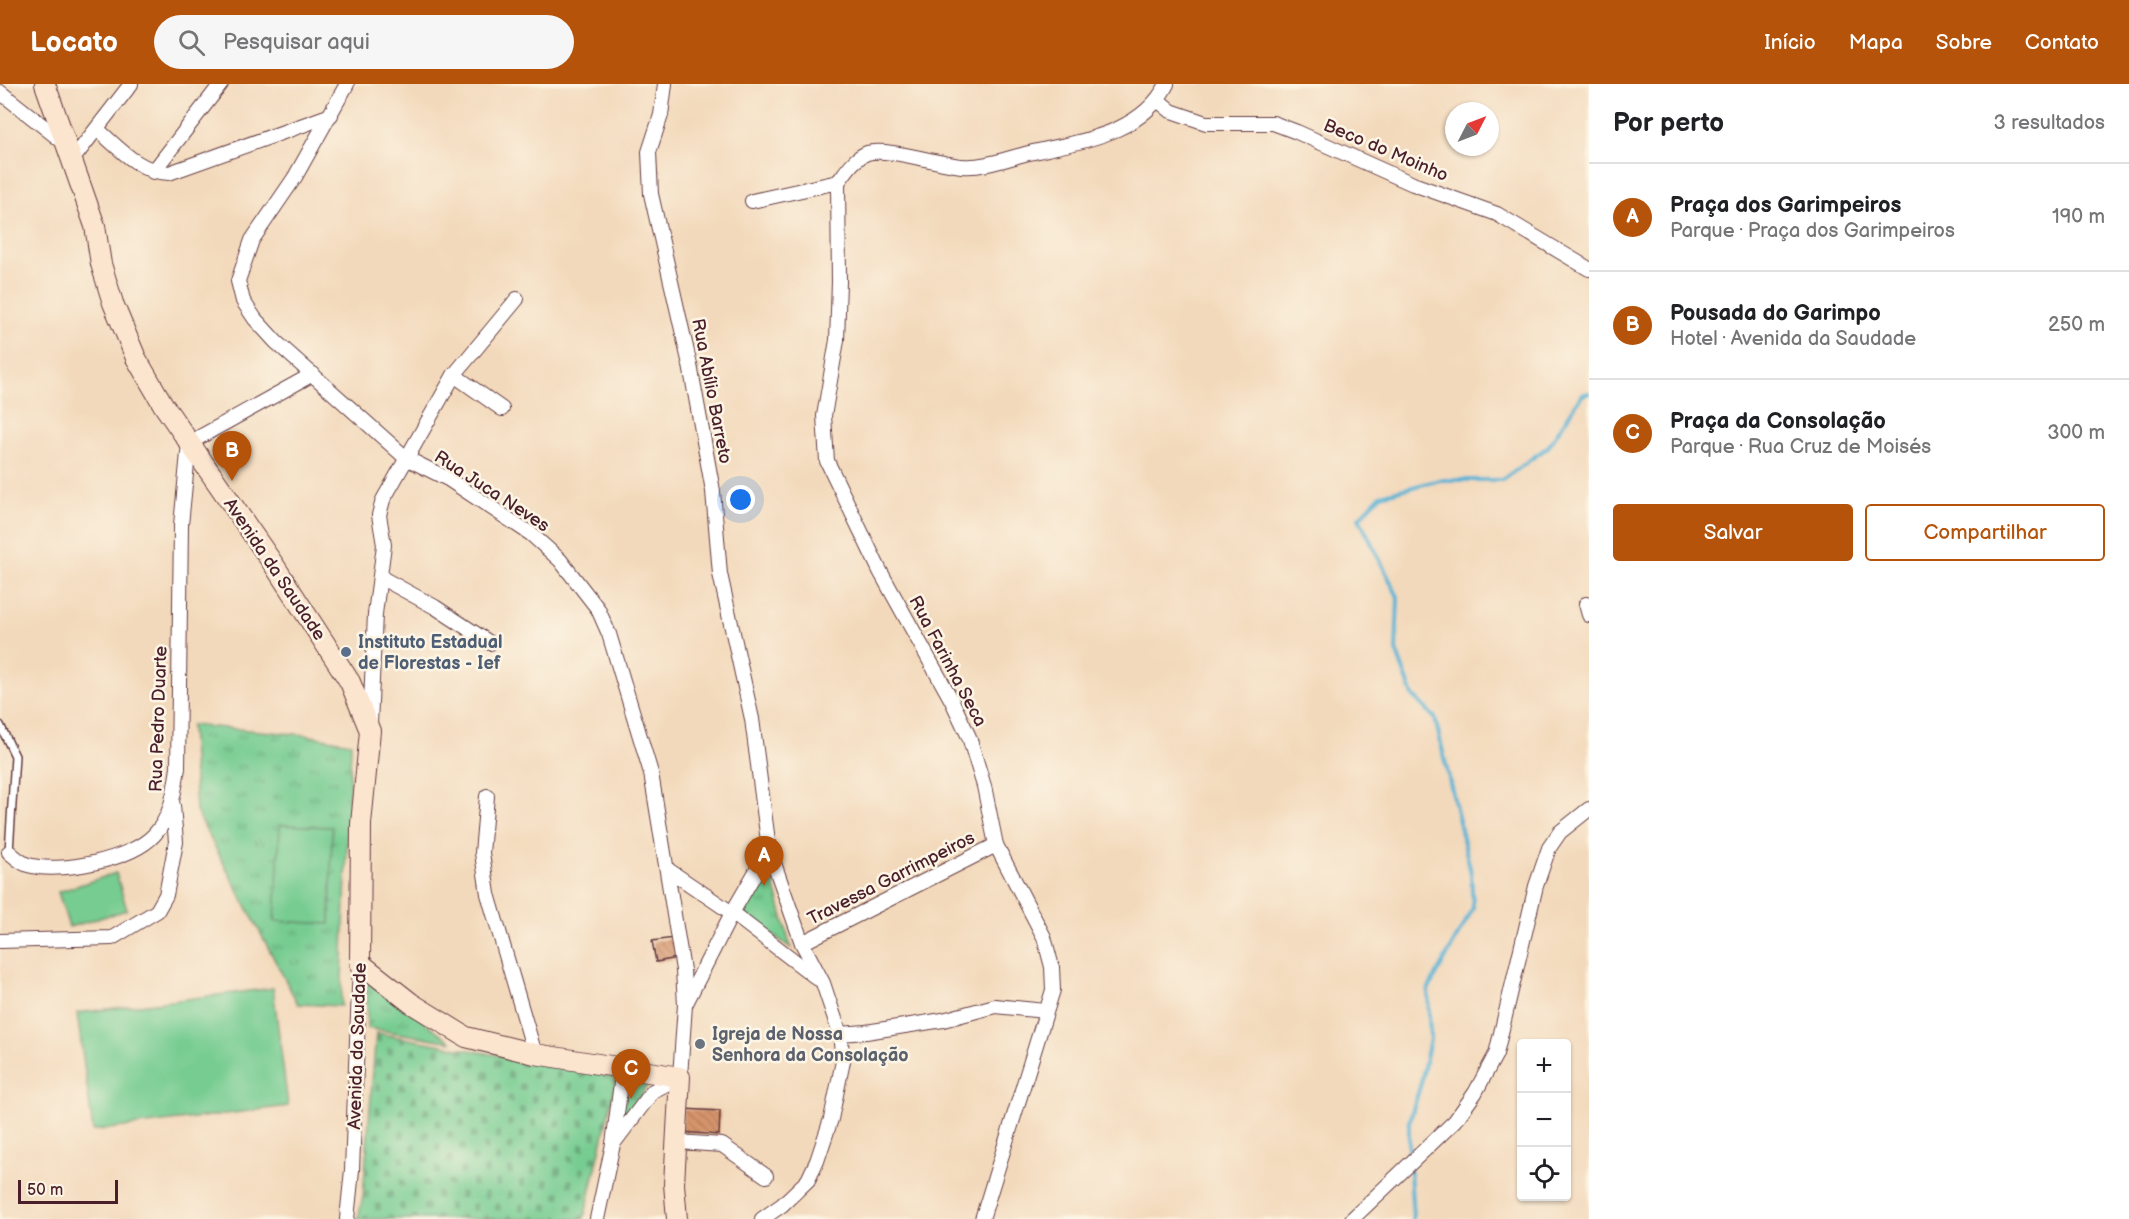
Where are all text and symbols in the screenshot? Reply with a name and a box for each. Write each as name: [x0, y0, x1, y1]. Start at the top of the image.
search box: [154, 15, 574, 69]
text: Locato: [30, 26, 118, 59]
icon: search: [175, 26, 208, 59]
text: Pesquisar aqui: [223, 29, 370, 56]
text: Início: [1764, 30, 1816, 55]
text: Mapa: [1849, 30, 1903, 55]
text: Sobre: [1936, 30, 1992, 55]
text: Contato: [2025, 30, 2099, 55]
north arrow: [1445, 102, 1499, 156]
text: Por perto: [1613, 108, 1724, 139]
text: 3 resultados: [1994, 111, 2105, 135]
street label: Beco do Moinho: [1320, 115, 1451, 186]
text: Praça dos Garimpeiros: [1670, 192, 1901, 219]
text: A: [1626, 205, 1639, 229]
text: 190 m: [2052, 205, 2105, 229]
text: Parque · Praça dos Garimpeiros: [1670, 219, 1955, 243]
text: Pousada do Garimpo: [1670, 300, 1881, 327]
text: B: [1625, 313, 1640, 337]
text: 250 m: [2048, 313, 2105, 337]
street label: Rua Abílio Barreto: [687, 317, 736, 466]
text: Hotel · Avenida da Saudade: [1670, 327, 1916, 351]
text: Praça da Consolação: [1670, 408, 1886, 435]
text: C: [1625, 421, 1640, 445]
text: 300 m: [2047, 421, 2105, 445]
pin: B: [212, 432, 252, 481]
text: Parque · Rua Cruz de Moisés: [1670, 435, 1931, 459]
street label: Rua Juca Neves: [430, 446, 553, 537]
your location: [726, 485, 755, 514]
street label: Avenida da Saudade: [219, 494, 330, 645]
button: Salvar: [1613, 504, 1853, 561]
button: Compartilhar: [1865, 504, 2105, 561]
street label: Rua Farinha Seca: [904, 592, 991, 730]
place label: Instituto Estadual de Florestas - Ief: [358, 632, 503, 674]
street label: Rua Pedro Duarte: [145, 645, 172, 793]
marker: Instituto Estadual de Florestas - Ief: [339, 645, 353, 659]
street label: Travessa Garrimpeiros: [804, 827, 978, 930]
pin: A: [744, 836, 783, 886]
street label: Avenida da Saudade: [344, 962, 371, 1130]
place label: Igreja de Nossa Senhora da Consolação: [712, 1024, 909, 1066]
marker: Igreja de Nossa Senhora da Consolação: [693, 1037, 707, 1051]
map controls: [1517, 1039, 1571, 1201]
button: +: [1517, 1039, 1571, 1093]
pin: C: [612, 1050, 650, 1099]
button: −: [1517, 1093, 1571, 1147]
button: locate: [1517, 1147, 1571, 1201]
scale bar: [18, 1177, 118, 1204]
text: 50 m: [27, 1181, 63, 1200]

